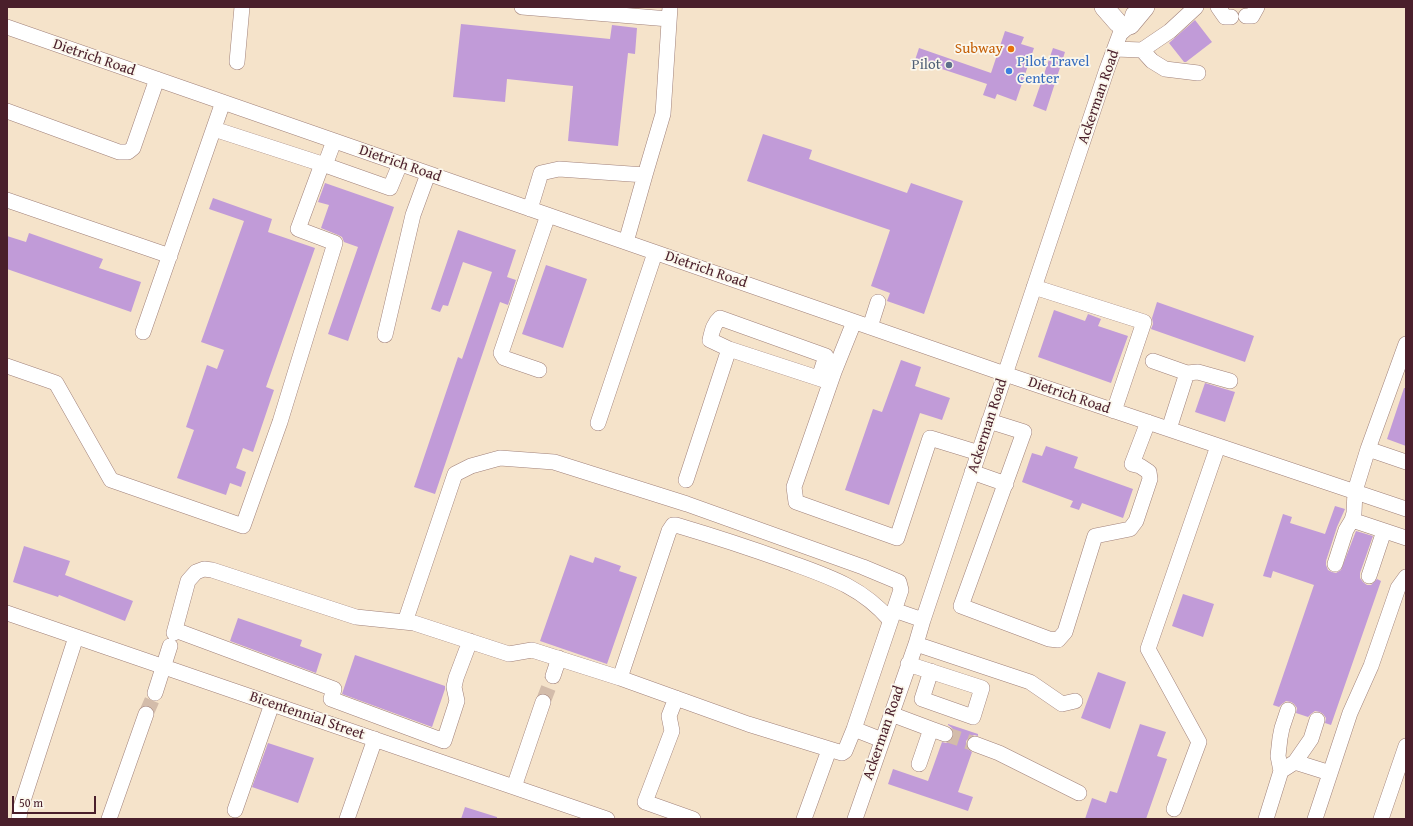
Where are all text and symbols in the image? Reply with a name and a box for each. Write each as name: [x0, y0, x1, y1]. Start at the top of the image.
street label: Dietrich Road: [51, 36, 137, 80]
place label: Subway: [955, 40, 1003, 58]
marker: Subway: [1006, 44, 1016, 54]
street label: Ackerman Road: [1074, 47, 1124, 147]
place label: Pilot Travel Center: [1017, 53, 1089, 88]
place label: Pilot: [912, 56, 941, 74]
marker: Pilot: [944, 60, 954, 70]
marker: Pilot Travel Center: [1004, 66, 1014, 76]
street label: Dietrich Road: [357, 142, 443, 186]
street label: Dietrich Road: [663, 248, 749, 292]
street label: Dietrich Road: [1026, 374, 1112, 418]
street label: Ackerman Road: [964, 376, 1012, 476]
street label: Ackerman Road: [859, 683, 909, 783]
street label: Bicentennial Street: [247, 688, 367, 744]
scale bar: [14, 788, 98, 814]
text: 50 m: [19, 794, 43, 811]

